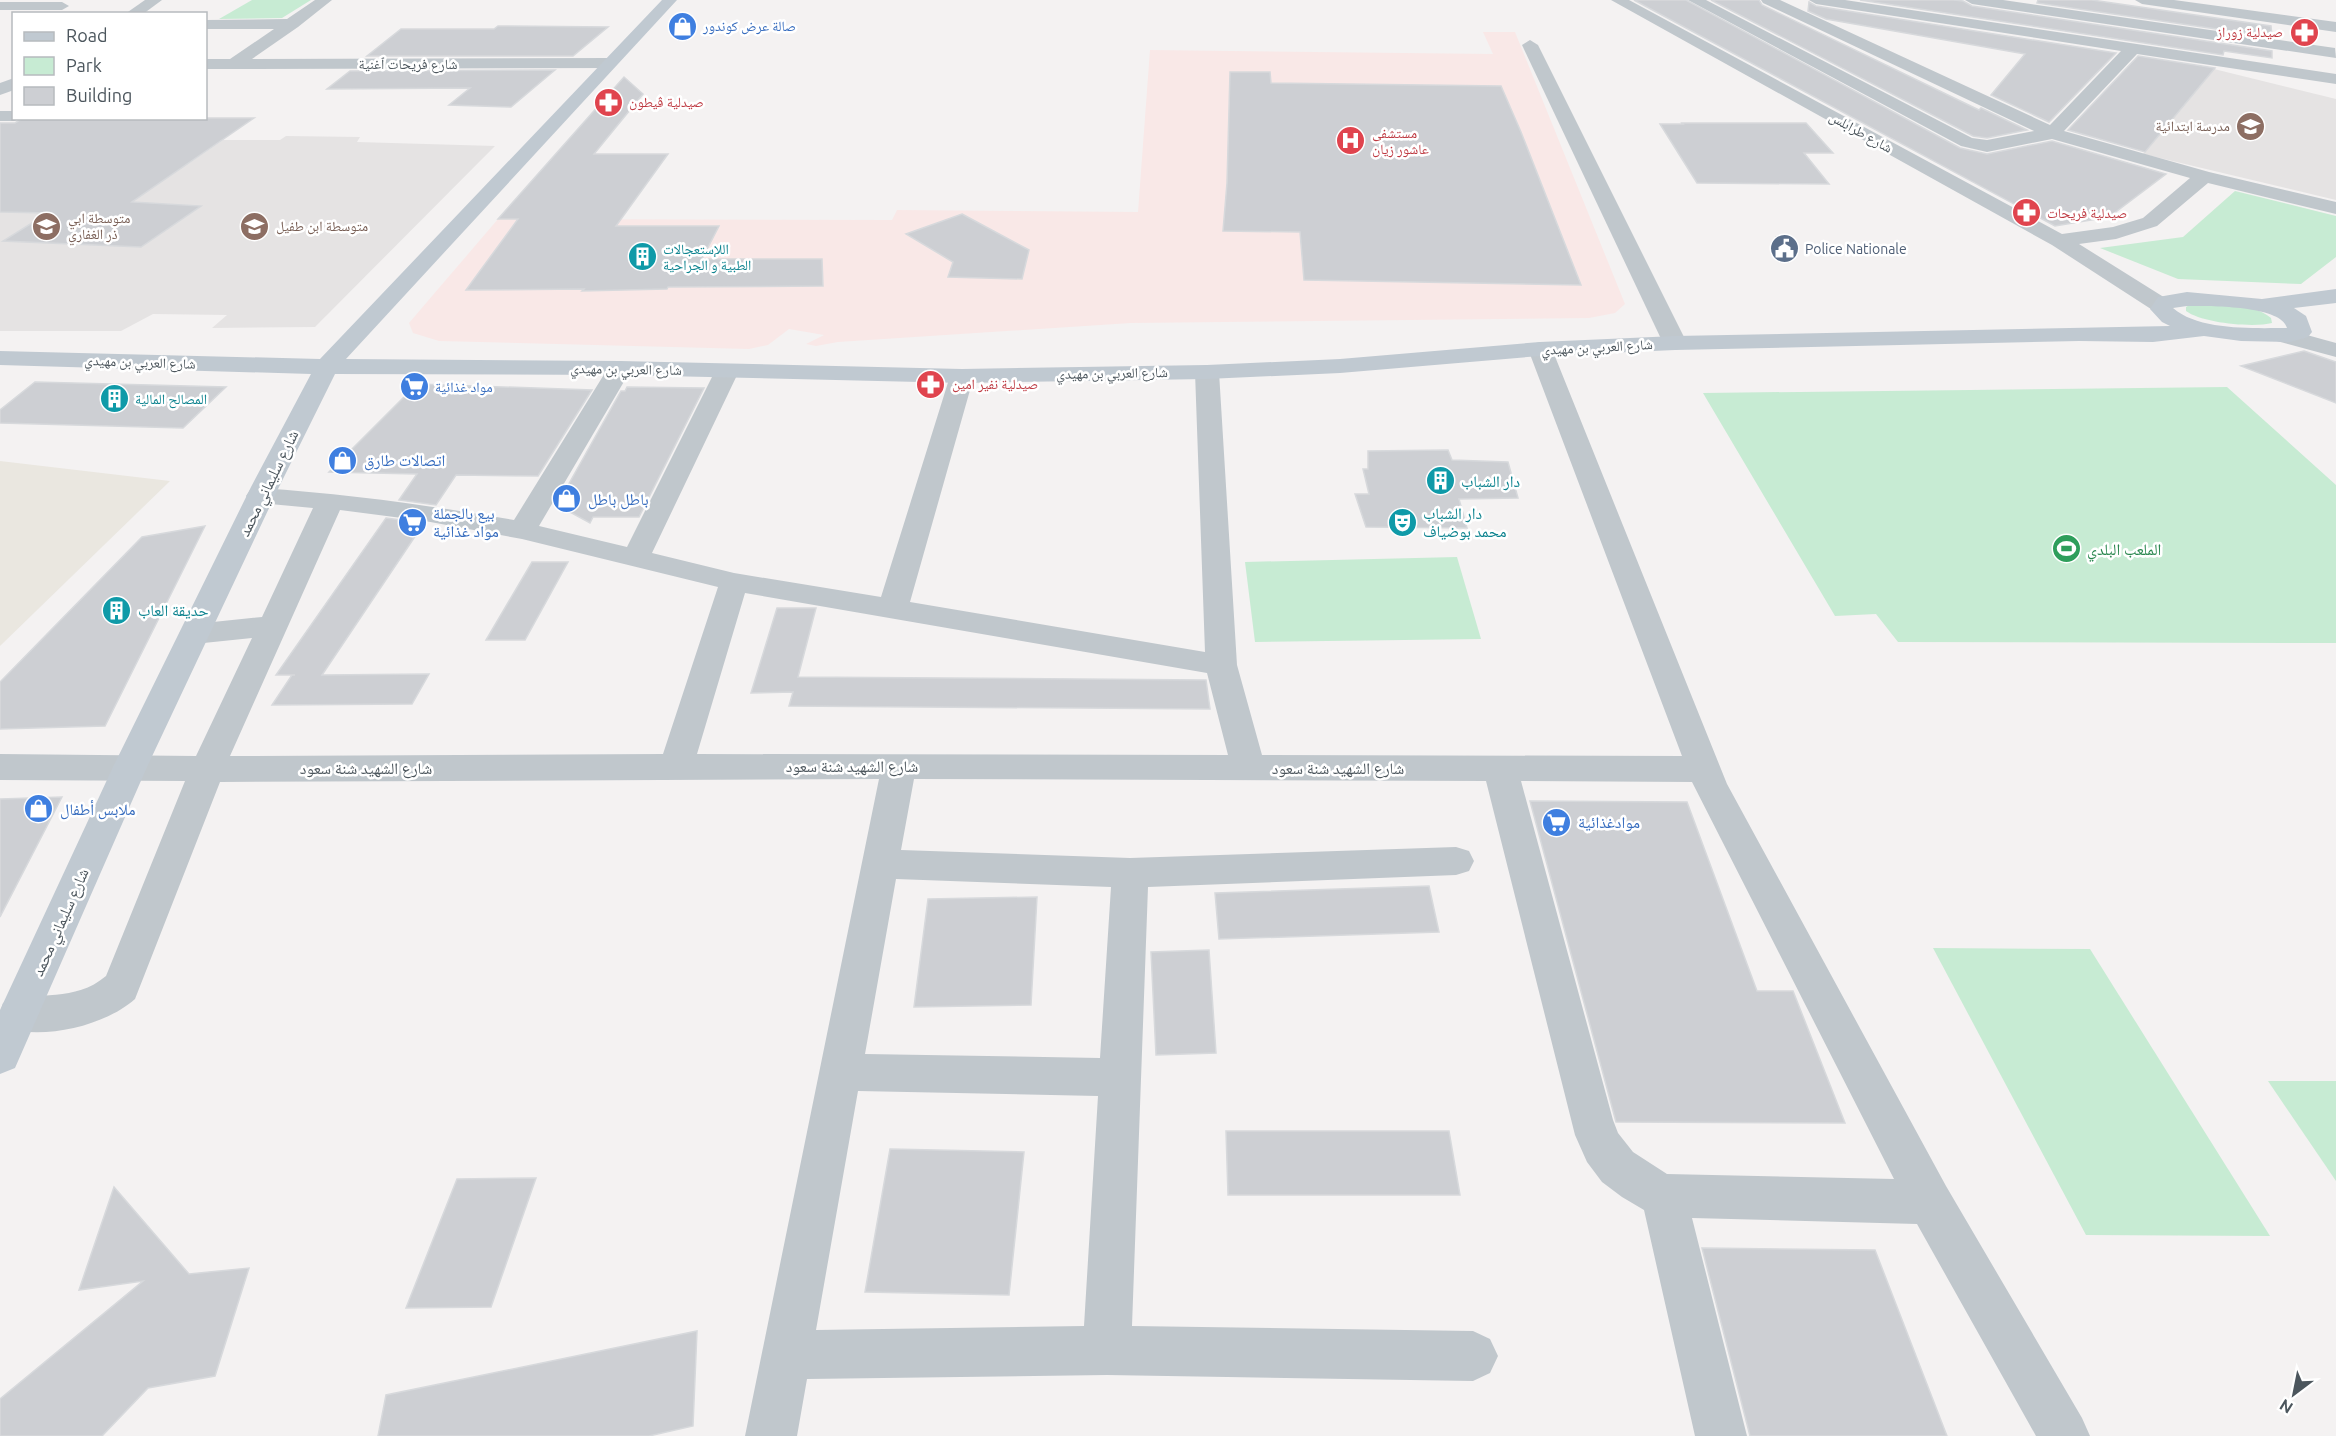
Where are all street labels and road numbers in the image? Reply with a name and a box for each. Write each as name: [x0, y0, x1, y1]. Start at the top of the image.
street label: شارع فريحات ٱغنية: [359, 56, 457, 74]
street label: شارع طرابلس: [1826, 108, 1895, 158]
street label: شارع العربي بن مهيدي: [1541, 336, 1653, 361]
street label: شارع العربي بن مهيدي: [84, 352, 196, 375]
street label: شارع العربي بن مهيدي: [570, 360, 682, 382]
street label: شارع العربي بن مهيدي: [1056, 364, 1168, 386]
street label: شارع سليماني محمد: [234, 427, 305, 541]
street label: شارع الشهيد شنة سعود: [786, 757, 918, 777]
street label: شارع الشهيد شنة سعود: [300, 759, 432, 779]
street label: شارع الشهيد شنة سعود: [1272, 759, 1404, 779]
street label: شارع سليماني محمد: [28, 865, 96, 980]

